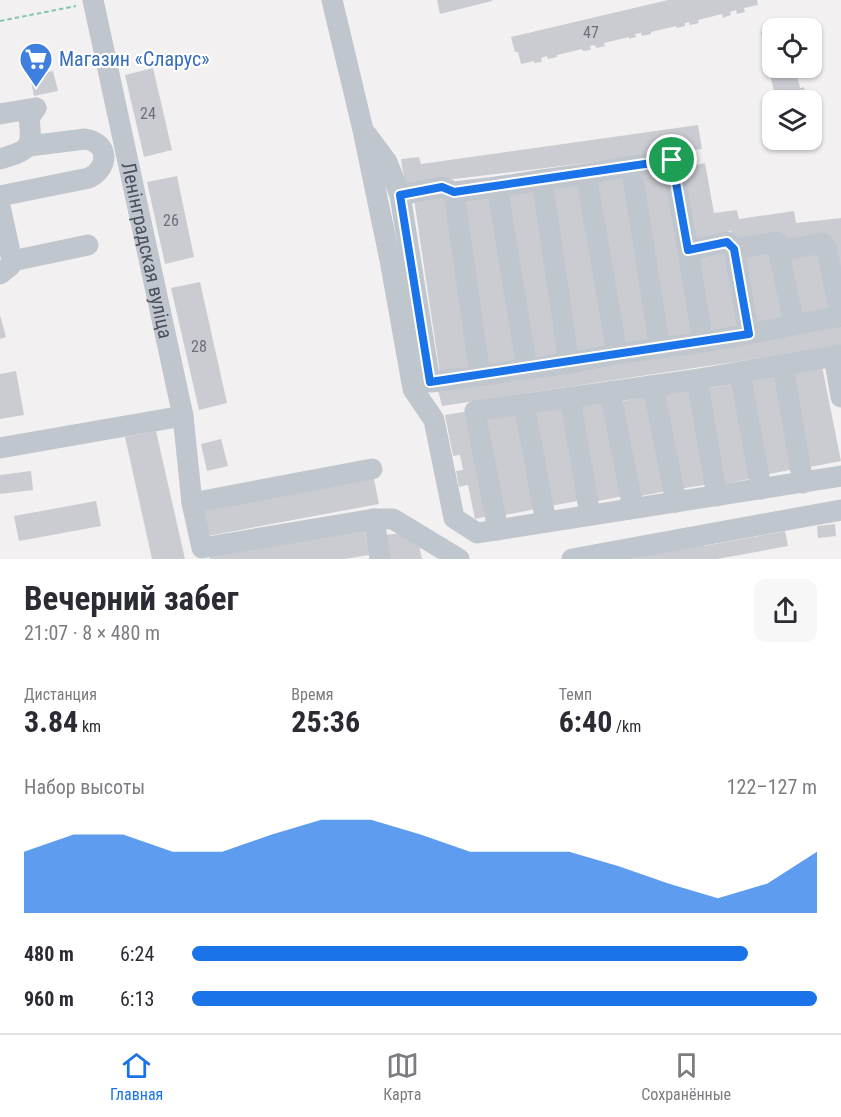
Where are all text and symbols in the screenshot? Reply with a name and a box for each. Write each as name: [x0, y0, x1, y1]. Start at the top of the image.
map controls: [762, 18, 822, 150]
button: locate: [762, 18, 822, 78]
house number: 47: [583, 23, 599, 42]
supermarket icon: Магазин «Сларус»: [18, 41, 54, 88]
place label: Магазин «Сларус»: [59, 47, 210, 71]
button: layers: [762, 90, 822, 150]
house number: 24: [140, 104, 156, 123]
pin: [646, 134, 697, 185]
icon: arrive: [655, 143, 688, 176]
street label: Ленінградская вуліца: [116, 160, 178, 341]
house number: 26: [163, 211, 179, 230]
house number: 28: [191, 337, 207, 356]
text: Вечерний забег: [24, 579, 239, 618]
button: share: [754, 579, 817, 642]
text: 21:07 · 8 × 480 m: [24, 621, 160, 645]
text: Дистанция: [24, 685, 97, 704]
text: Время: [291, 685, 334, 704]
text: Темп: [559, 685, 592, 704]
text: 3.84: [24, 704, 78, 739]
text: 25:36: [291, 704, 360, 739]
text: 6:40: [559, 704, 612, 739]
text: km: [78, 717, 101, 736]
text: /km: [612, 717, 641, 736]
text: Набор высоты: [24, 775, 145, 799]
text: 122–127 m: [727, 775, 817, 799]
text: 480 m: [24, 942, 74, 966]
text: 6:24: [120, 942, 154, 966]
text: 960 m: [24, 987, 74, 1011]
text: 6:13: [120, 987, 154, 1011]
tab: Главная: [110, 1049, 163, 1104]
tab: Карта: [383, 1049, 421, 1104]
tab: Сохранённые: [641, 1049, 731, 1104]

